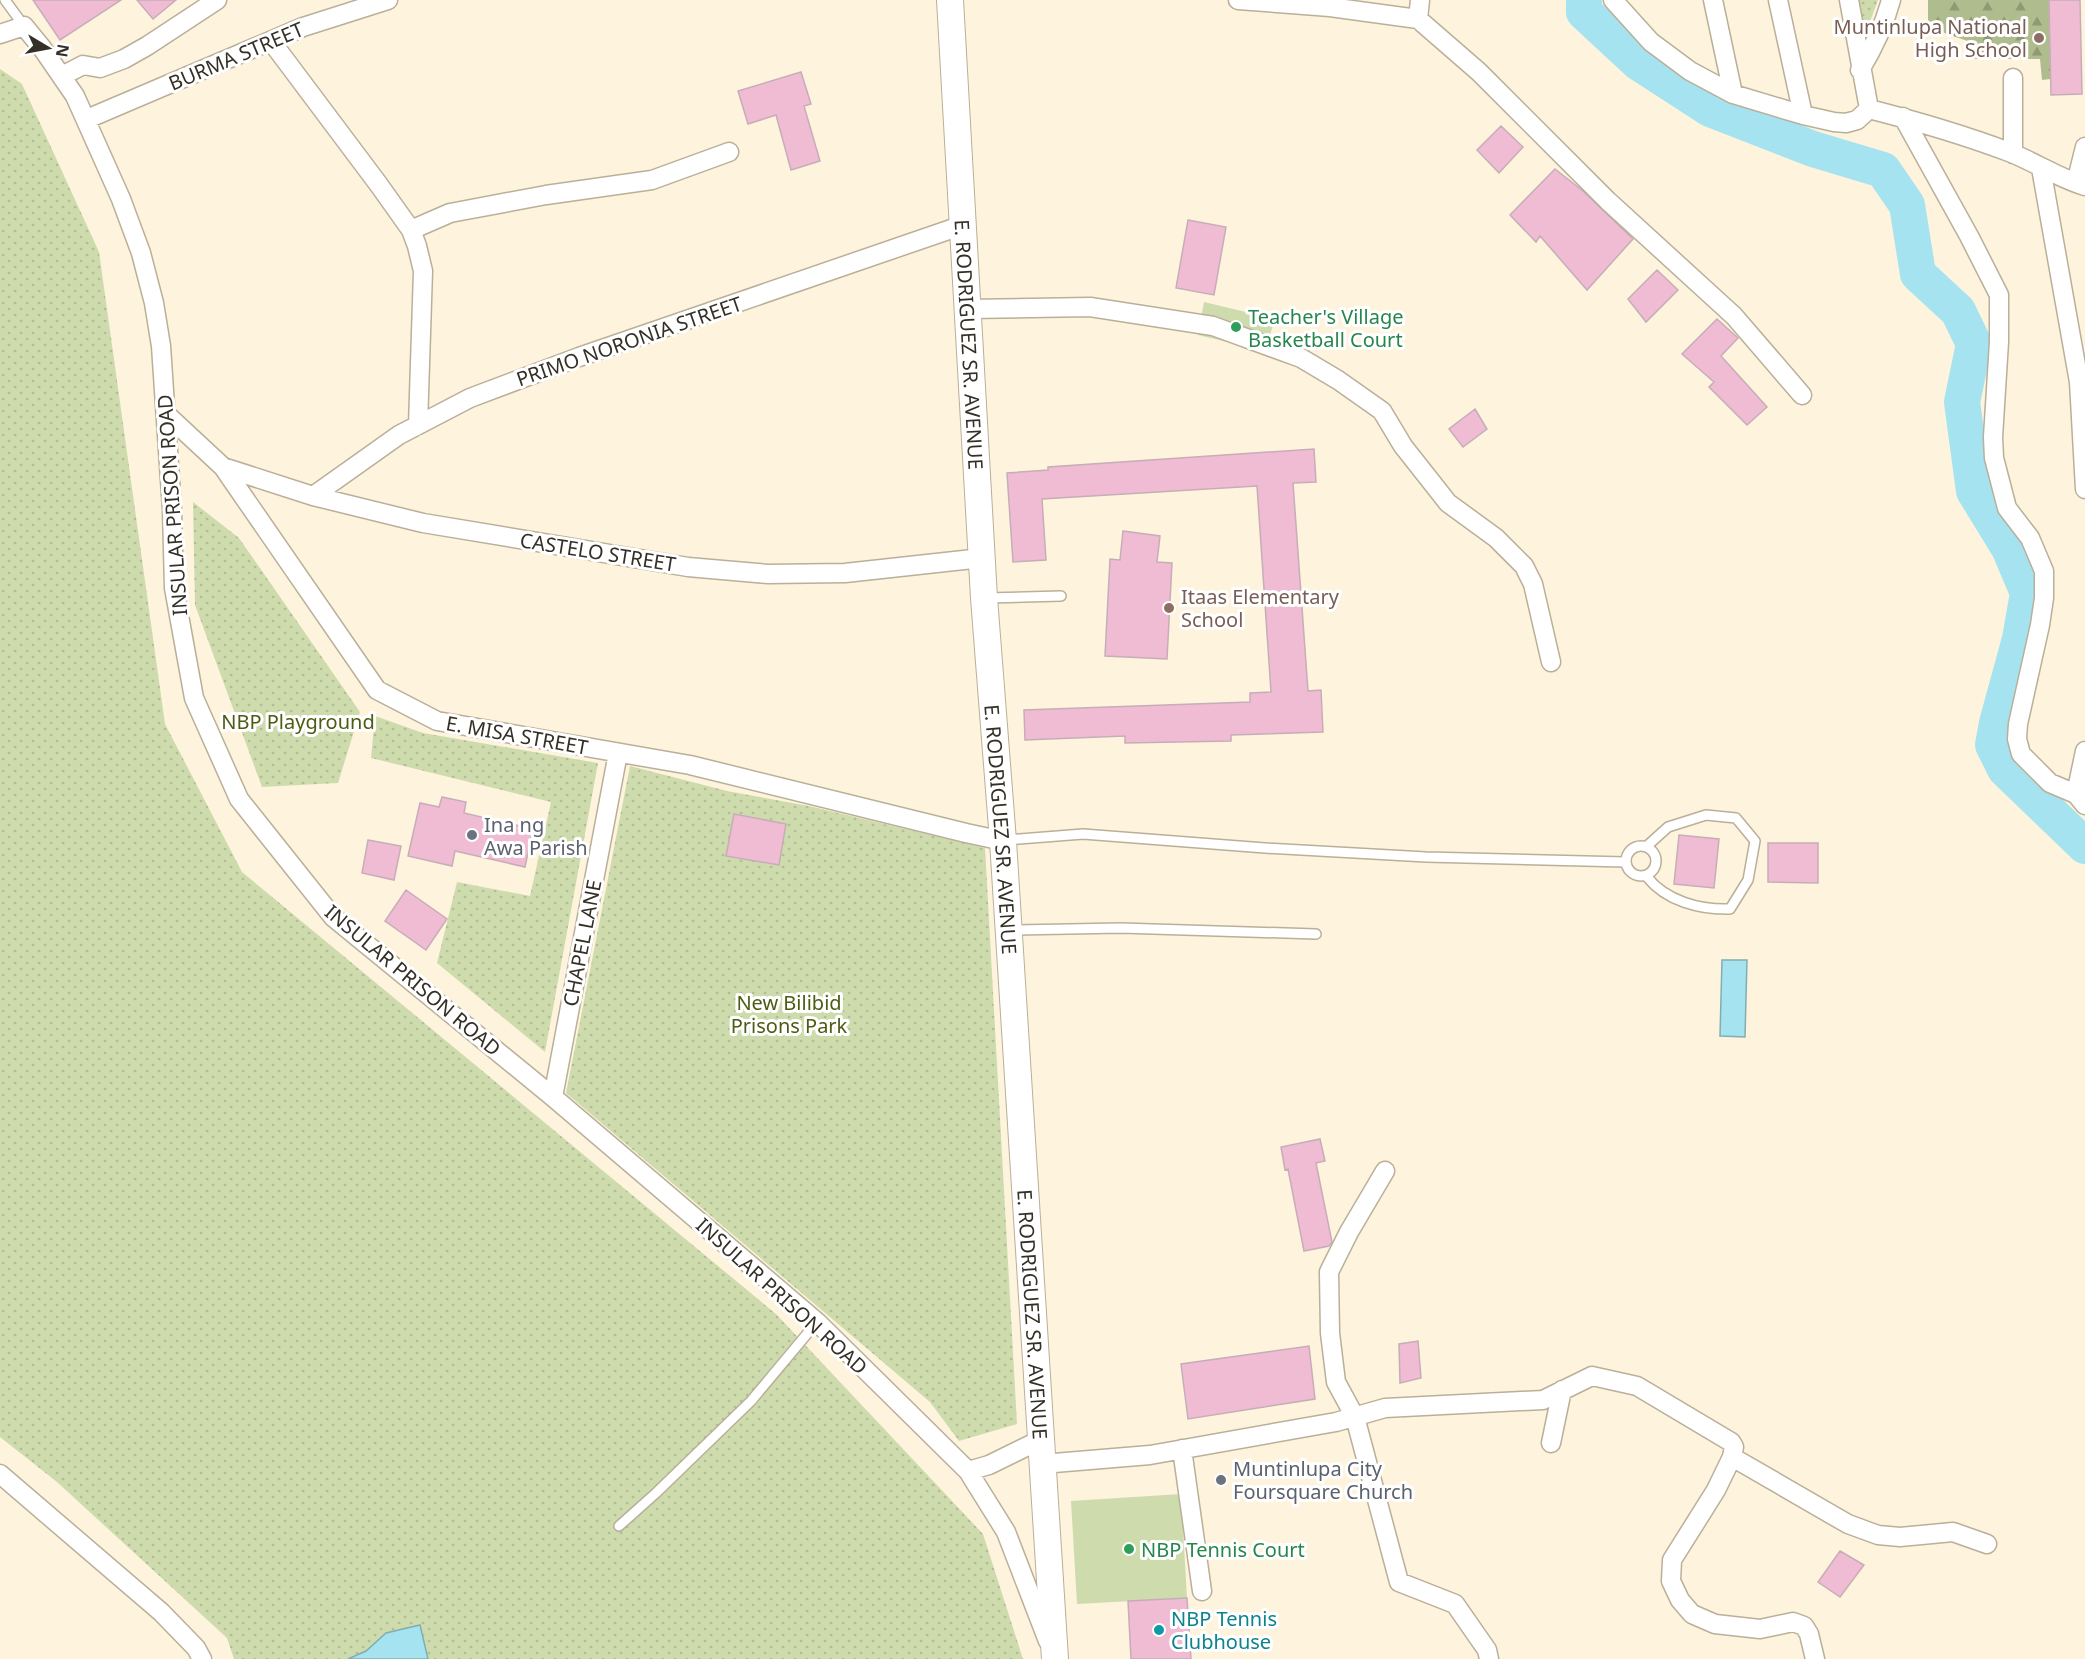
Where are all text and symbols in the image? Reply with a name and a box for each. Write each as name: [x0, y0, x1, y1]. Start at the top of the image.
place label: Muntinlupa National High School: [1834, 13, 2027, 63]
street label: BURMA STREET: [164, 15, 308, 97]
north arrow: [18, 18, 78, 78]
marker: Muntinlupa National High School: [2032, 31, 2046, 45]
text: N: [51, 42, 75, 59]
street label: E. RODRIGUEZ SR. AVENUE: [949, 219, 990, 470]
street label: PRIMO NORONIA STREET: [513, 290, 745, 392]
place label: Teacher's Village Basketball Court: [1248, 303, 1403, 353]
marker: Teacher's Village Basketball Court: [1229, 320, 1243, 334]
street label: INSULAR PRISON ROAD: [151, 393, 193, 617]
street label: CASTELO STREET: [518, 526, 678, 578]
place label: Itaas Elementary School: [1181, 583, 1340, 633]
marker: Itaas Elementary School: [1162, 601, 1176, 615]
street label: E. RODRIGUEZ SR. AVENUE: [979, 703, 1024, 955]
park label: NBP Playground: [221, 708, 375, 735]
street label: E. MISA STREET: [444, 709, 590, 761]
place label: Ina ng Awa Parish: [484, 811, 588, 861]
marker: Ina ng Awa Parish: [465, 828, 479, 842]
street label: CHAPEL LANE: [556, 877, 608, 1009]
street label: INSULAR PRISON ROAD: [319, 898, 507, 1062]
park label: New Bilibid Prisons Park: [731, 989, 848, 1039]
street label: E. RODRIGUEZ SR. AVENUE: [1012, 1188, 1055, 1440]
street label: INSULAR PRISON ROAD: [691, 1212, 873, 1380]
place label: Muntinlupa City Foursquare Church: [1233, 1455, 1413, 1505]
marker: Muntinlupa City Foursquare Church: [1214, 1473, 1228, 1487]
place label: NBP Tennis Court: [1141, 1536, 1305, 1563]
marker: NBP Tennis Court: [1122, 1542, 1136, 1556]
place label: NBP Tennis Clubhouse: [1171, 1605, 1277, 1655]
marker: NBP Tennis Clubhouse: [1152, 1623, 1166, 1637]

